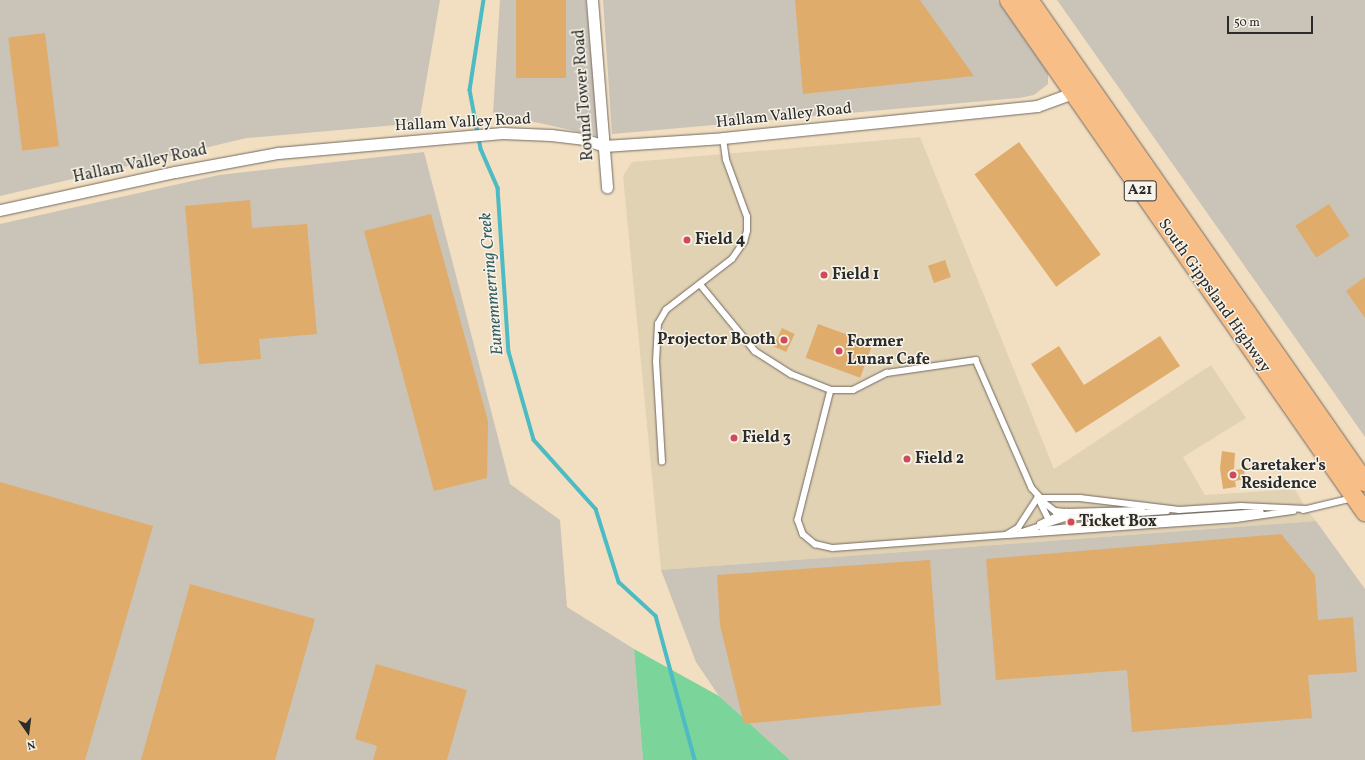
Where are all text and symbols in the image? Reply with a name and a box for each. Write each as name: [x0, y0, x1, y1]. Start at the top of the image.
scale bar: [1229, 8, 1315, 34]
text: 50 m: [1234, 15, 1260, 31]
street label: Round Tower Road: [570, 28, 598, 162]
street label: Hallam Valley Road: [715, 99, 853, 133]
street label: Hallam Valley Road: [394, 110, 532, 136]
street label: Hallam Valley Road: [71, 140, 209, 188]
road number: A21: [1123, 178, 1157, 204]
water label: Eumemmerring Creek: [476, 212, 508, 356]
street label: South Gippsland Highway: [1154, 215, 1274, 377]
place label: Field 4: [695, 230, 746, 250]
marker: Field 4: [682, 235, 692, 245]
place label: Field 1: [832, 265, 879, 285]
marker: Field 1: [819, 270, 829, 280]
place label: Projector Booth: [657, 330, 776, 350]
place label: Former Lunar Cafe: [847, 332, 930, 370]
marker: Projector Booth: [779, 335, 789, 345]
marker: Former Lunar Cafe: [834, 346, 844, 356]
place label: Field 3: [742, 428, 791, 448]
marker: Field 3: [729, 433, 739, 443]
place label: Field 2: [915, 449, 964, 469]
marker: Field 2: [902, 454, 912, 464]
place label: Caretaker's Residence: [1241, 456, 1326, 494]
marker: Caretaker's Residence: [1228, 470, 1238, 480]
place label: Ticket Box: [1079, 512, 1157, 532]
marker: Ticket Box: [1066, 517, 1076, 527]
north arrow: [8, 712, 48, 752]
text: N: [25, 736, 37, 752]

